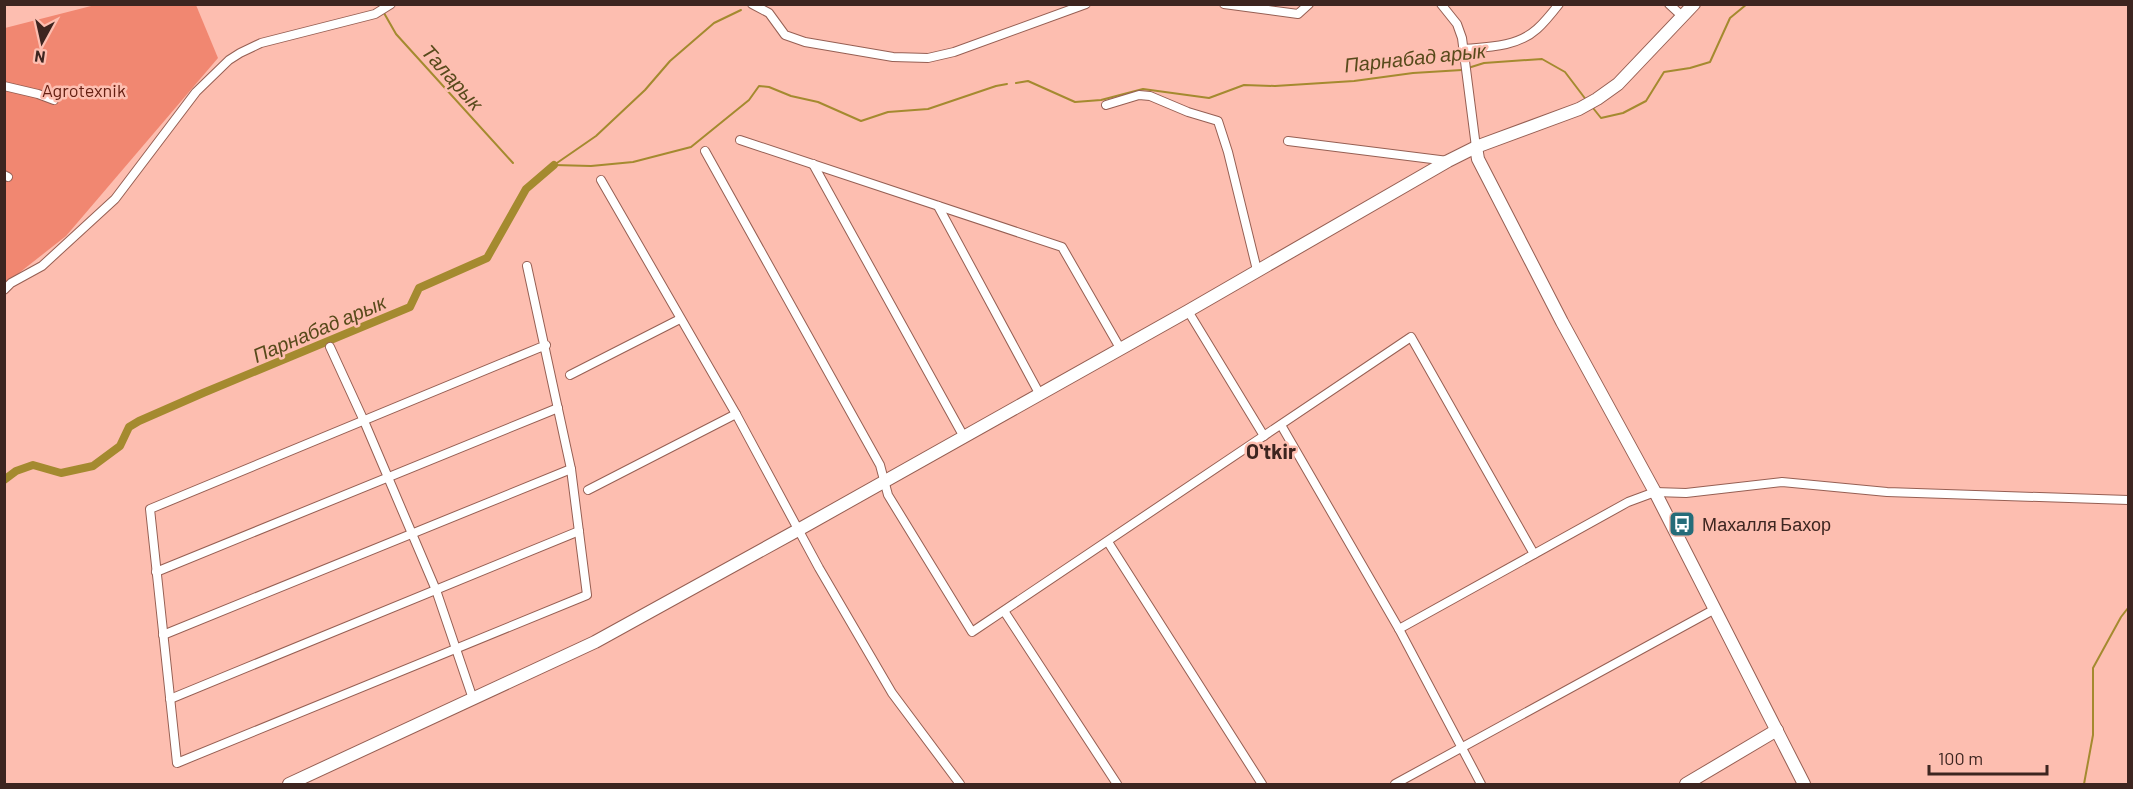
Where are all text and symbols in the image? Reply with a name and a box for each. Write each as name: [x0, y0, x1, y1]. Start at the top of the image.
north arrow: [12, 12, 72, 72]
water label: Парнабад арык: [1343, 37, 1489, 76]
water label: Таларык: [417, 39, 490, 116]
text: N: [33, 47, 46, 67]
park label: Agrotexnik: [42, 79, 126, 101]
water label: Парнабад арык: [249, 288, 391, 367]
district label: Oʻtkir: [1246, 438, 1296, 463]
bus stop icon: Махалля Бахор: [1667, 509, 1697, 539]
place label: Махалля Бахор: [1702, 513, 1831, 535]
scale bar: [1929, 738, 2048, 776]
text: 100 m: [1938, 747, 1983, 769]

